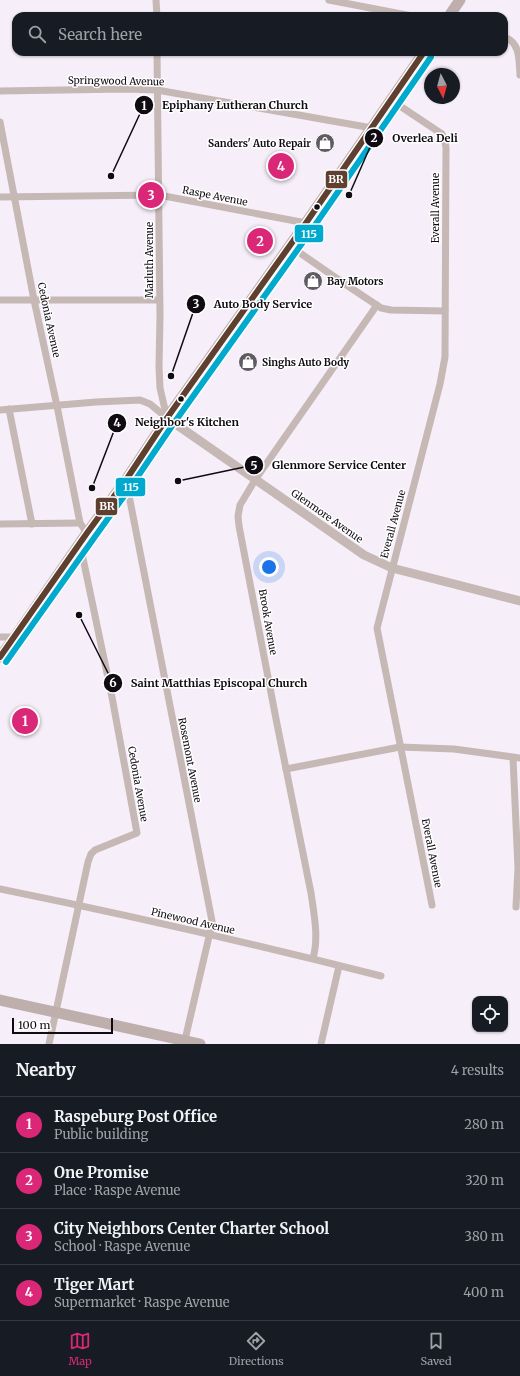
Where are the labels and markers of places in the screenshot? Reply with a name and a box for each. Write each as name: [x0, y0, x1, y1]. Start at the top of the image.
callout: Epiphany Lutheran Church: [134, 94, 316, 117]
callout: Overlea Deli: [364, 126, 465, 149]
shop icon: Sanders' Auto Repair: [314, 132, 336, 154]
place label: Sanders' Auto Repair: [208, 137, 311, 150]
pin: 4: [268, 151, 294, 181]
pin: 3: [138, 180, 164, 210]
unlabelled marker: [312, 202, 322, 212]
pin: 2: [247, 226, 273, 256]
shop icon: Bay Motors: [302, 270, 324, 292]
place label: Bay Motors: [327, 275, 383, 288]
callout: Auto Body Service: [186, 293, 320, 316]
shop icon: Singhs Auto Body: [237, 351, 259, 373]
place label: Singhs Auto Body: [262, 356, 349, 369]
unlabelled marker: [176, 394, 186, 404]
callout: Neighbor's Kitchen: [107, 411, 247, 434]
callout: Glenmore Service Center: [244, 454, 414, 477]
callout: Saint Matthias Episcopal Church: [103, 672, 315, 695]
pin: 1: [12, 706, 38, 736]

